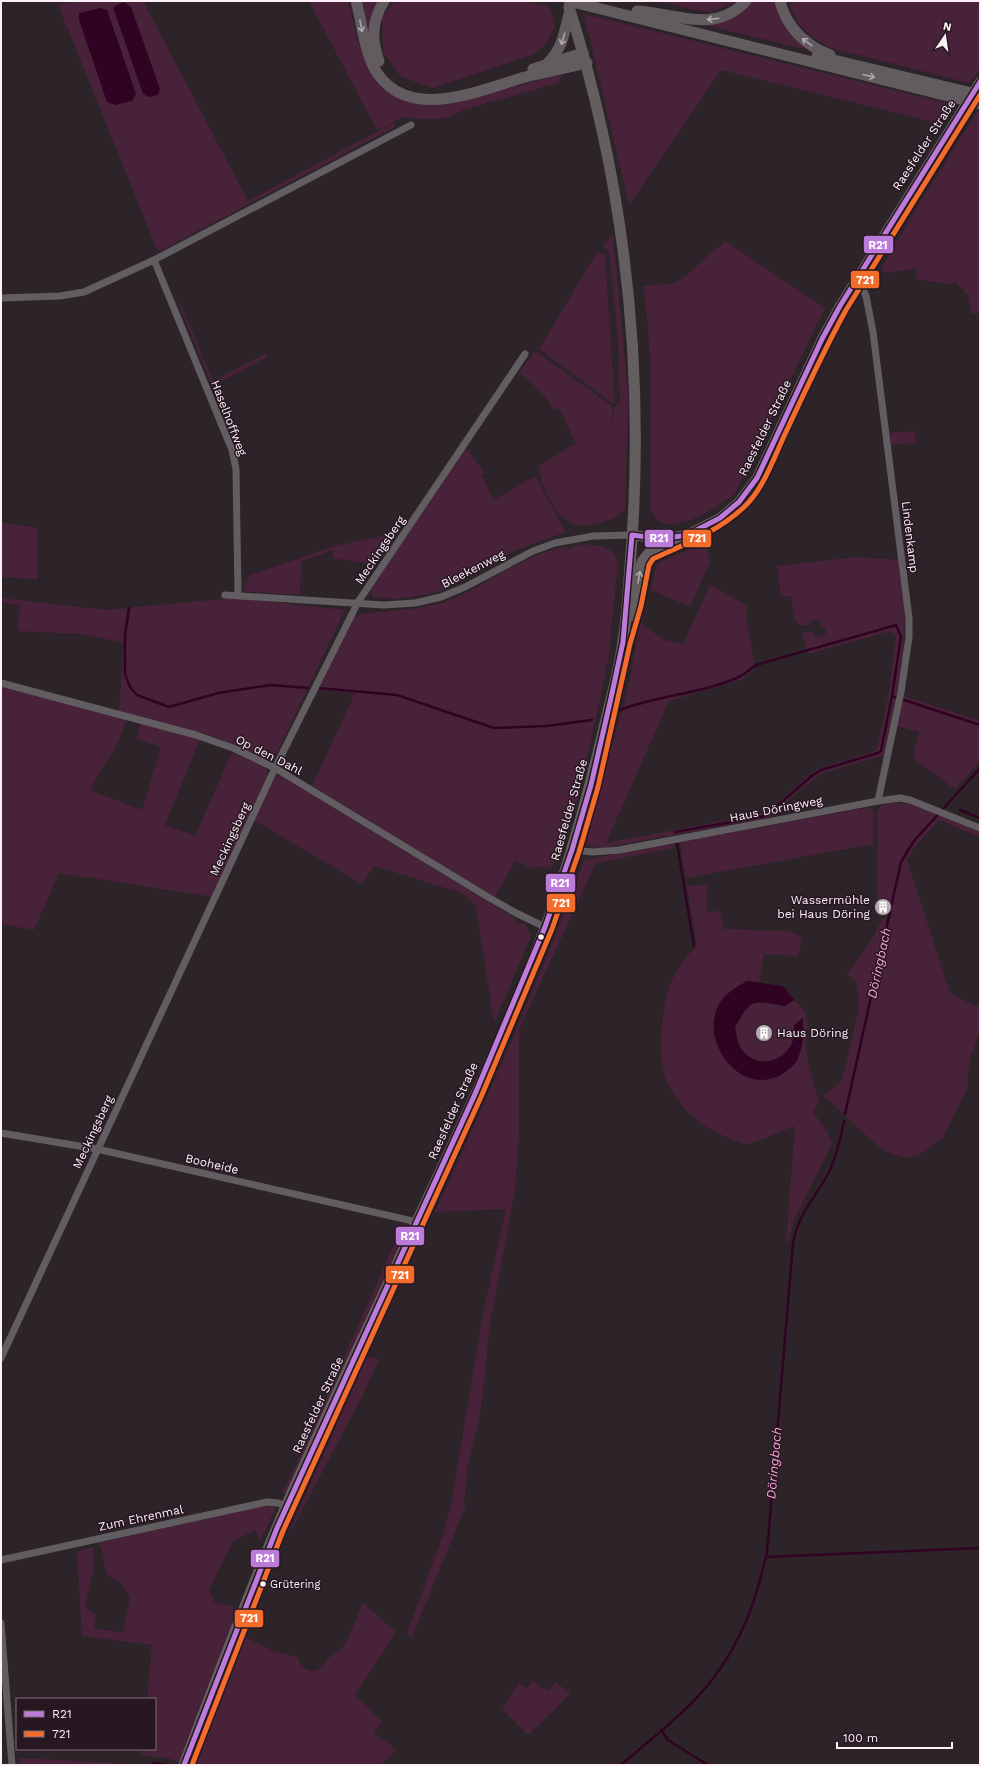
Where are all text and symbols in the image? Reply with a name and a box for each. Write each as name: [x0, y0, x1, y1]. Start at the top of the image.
one-way arrow: [707, 15, 720, 23]
north arrow: [925, 16, 965, 56]
one-way arrow: [357, 19, 365, 32]
text: N: [942, 19, 953, 34]
one-way arrow: [559, 33, 566, 46]
one-way arrow: [802, 38, 813, 47]
one-way arrow: [862, 73, 875, 81]
street label: Raesfelder Straße: [890, 97, 958, 193]
line badge: R21: [863, 235, 894, 254]
text: R21: [869, 239, 887, 252]
line badge: 721: [850, 270, 880, 289]
text: 721: [856, 274, 874, 287]
street label: Haselhoffweg: [208, 378, 250, 458]
street label: Raesfelder Straße: [736, 378, 794, 478]
street label: Lindenkamp: [899, 500, 921, 574]
street label: Meckingsberg: [352, 513, 408, 587]
line badge: R21: [644, 529, 674, 548]
line badge: 721: [682, 529, 712, 548]
text: R21: [650, 532, 668, 545]
text: 721: [688, 532, 706, 545]
street label: Bleekenweg: [439, 547, 508, 591]
one-way arrow: [635, 571, 643, 584]
street label: Op den Dahl: [233, 732, 305, 778]
street label: Raesfelder Straße: [548, 758, 590, 862]
street label: Haus Döringweg: [728, 793, 824, 825]
street label: Meckingsberg: [207, 800, 253, 878]
line badge: R21: [545, 873, 576, 893]
text: R21: [551, 877, 569, 890]
line badge: 721: [546, 893, 576, 913]
place label: Wassermühle bei Haus Döring: [777, 893, 871, 921]
text: 721: [552, 897, 570, 910]
building icon: Wassermühle bei Haus Döring: [873, 897, 893, 917]
water label: Döringbach: [864, 926, 894, 1000]
unlabelled marker: [536, 932, 546, 942]
building icon: Haus Döring: [754, 1023, 774, 1043]
place label: Haus Döring: [777, 1026, 849, 1040]
street label: Raesfelder Straße: [425, 1060, 481, 1162]
street label: Meckingsberg: [70, 1093, 116, 1171]
street label: Booheide: [184, 1151, 240, 1177]
line badge: R21: [395, 1226, 425, 1246]
text: R21: [401, 1230, 419, 1243]
line badge: 721: [385, 1265, 415, 1284]
text: 721: [391, 1269, 409, 1282]
street label: Raesfelder Straße: [289, 1354, 347, 1455]
water label: Döringbach: [763, 1426, 785, 1499]
street label: Zum Ehrenmal: [97, 1502, 185, 1534]
line badge: R21: [250, 1549, 280, 1568]
text: R21: [256, 1552, 274, 1565]
place label: Grütering: [270, 1578, 320, 1591]
marker: Grütering: [258, 1579, 268, 1589]
line badge: 721: [234, 1609, 264, 1628]
text: 721: [240, 1612, 258, 1625]
legend: [16, 1698, 156, 1750]
text: R21: [52, 1707, 72, 1721]
scale bar: [837, 1724, 952, 1750]
text: 721: [52, 1727, 70, 1741]
text: 100 m: [843, 1731, 878, 1745]

